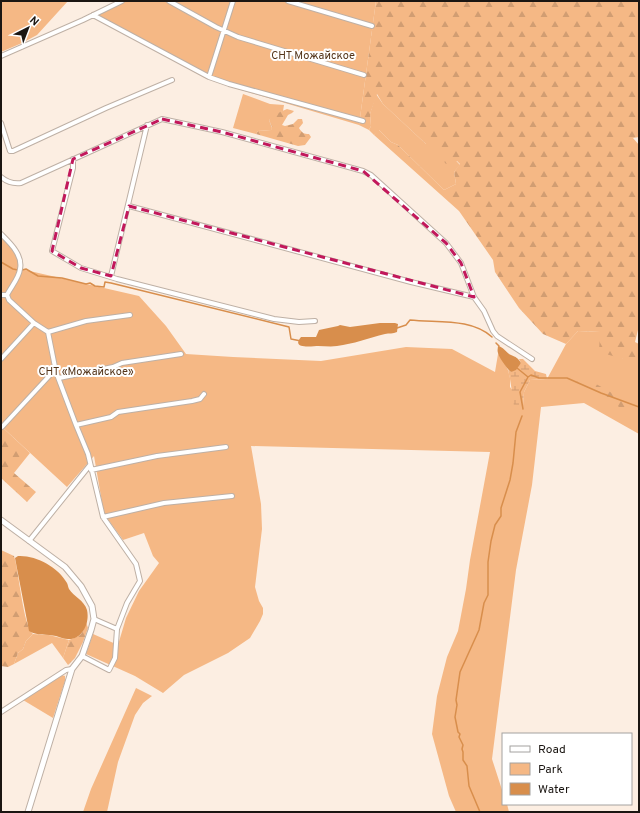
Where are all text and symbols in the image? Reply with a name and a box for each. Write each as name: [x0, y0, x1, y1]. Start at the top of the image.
north arrow: [8, 8, 48, 48]
text: N: [26, 13, 42, 29]
park label: СНТ Можайское: [271, 49, 355, 63]
park label: СНТ «Можайское»: [38, 365, 134, 379]
legend: [502, 733, 632, 805]
text: Road: [538, 742, 566, 758]
text: Park: [538, 762, 563, 778]
text: Water: [538, 782, 570, 798]

